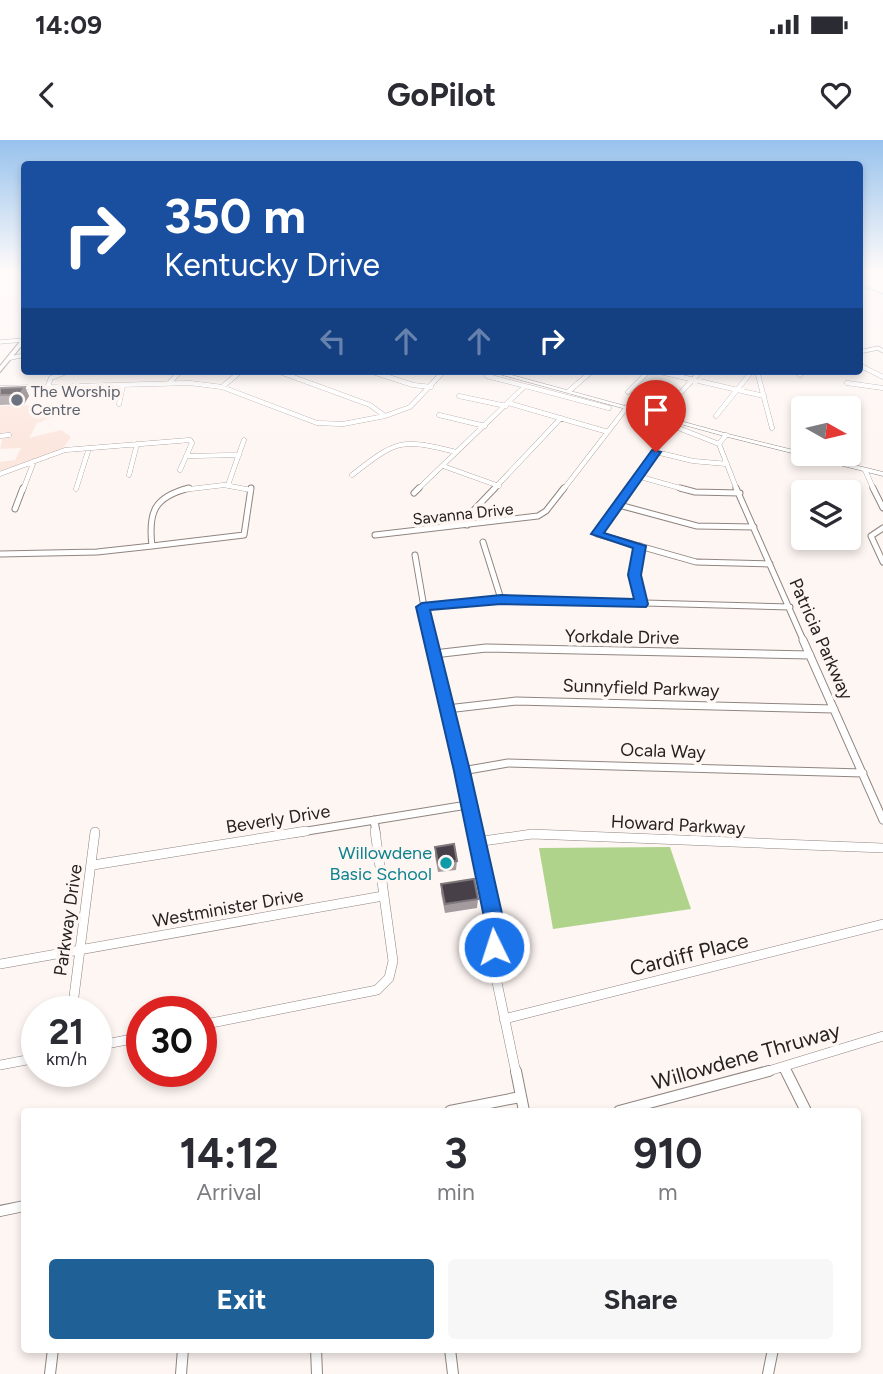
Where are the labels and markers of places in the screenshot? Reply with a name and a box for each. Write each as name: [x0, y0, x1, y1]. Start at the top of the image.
pin: [626, 380, 686, 452]
place label: The Worship Centre: [31, 382, 120, 419]
marker: The Worship Centre: [9, 392, 25, 408]
place label: Willowdene Basic School: [329, 842, 432, 885]
marker: Willowdene Basic School: [438, 855, 454, 871]

